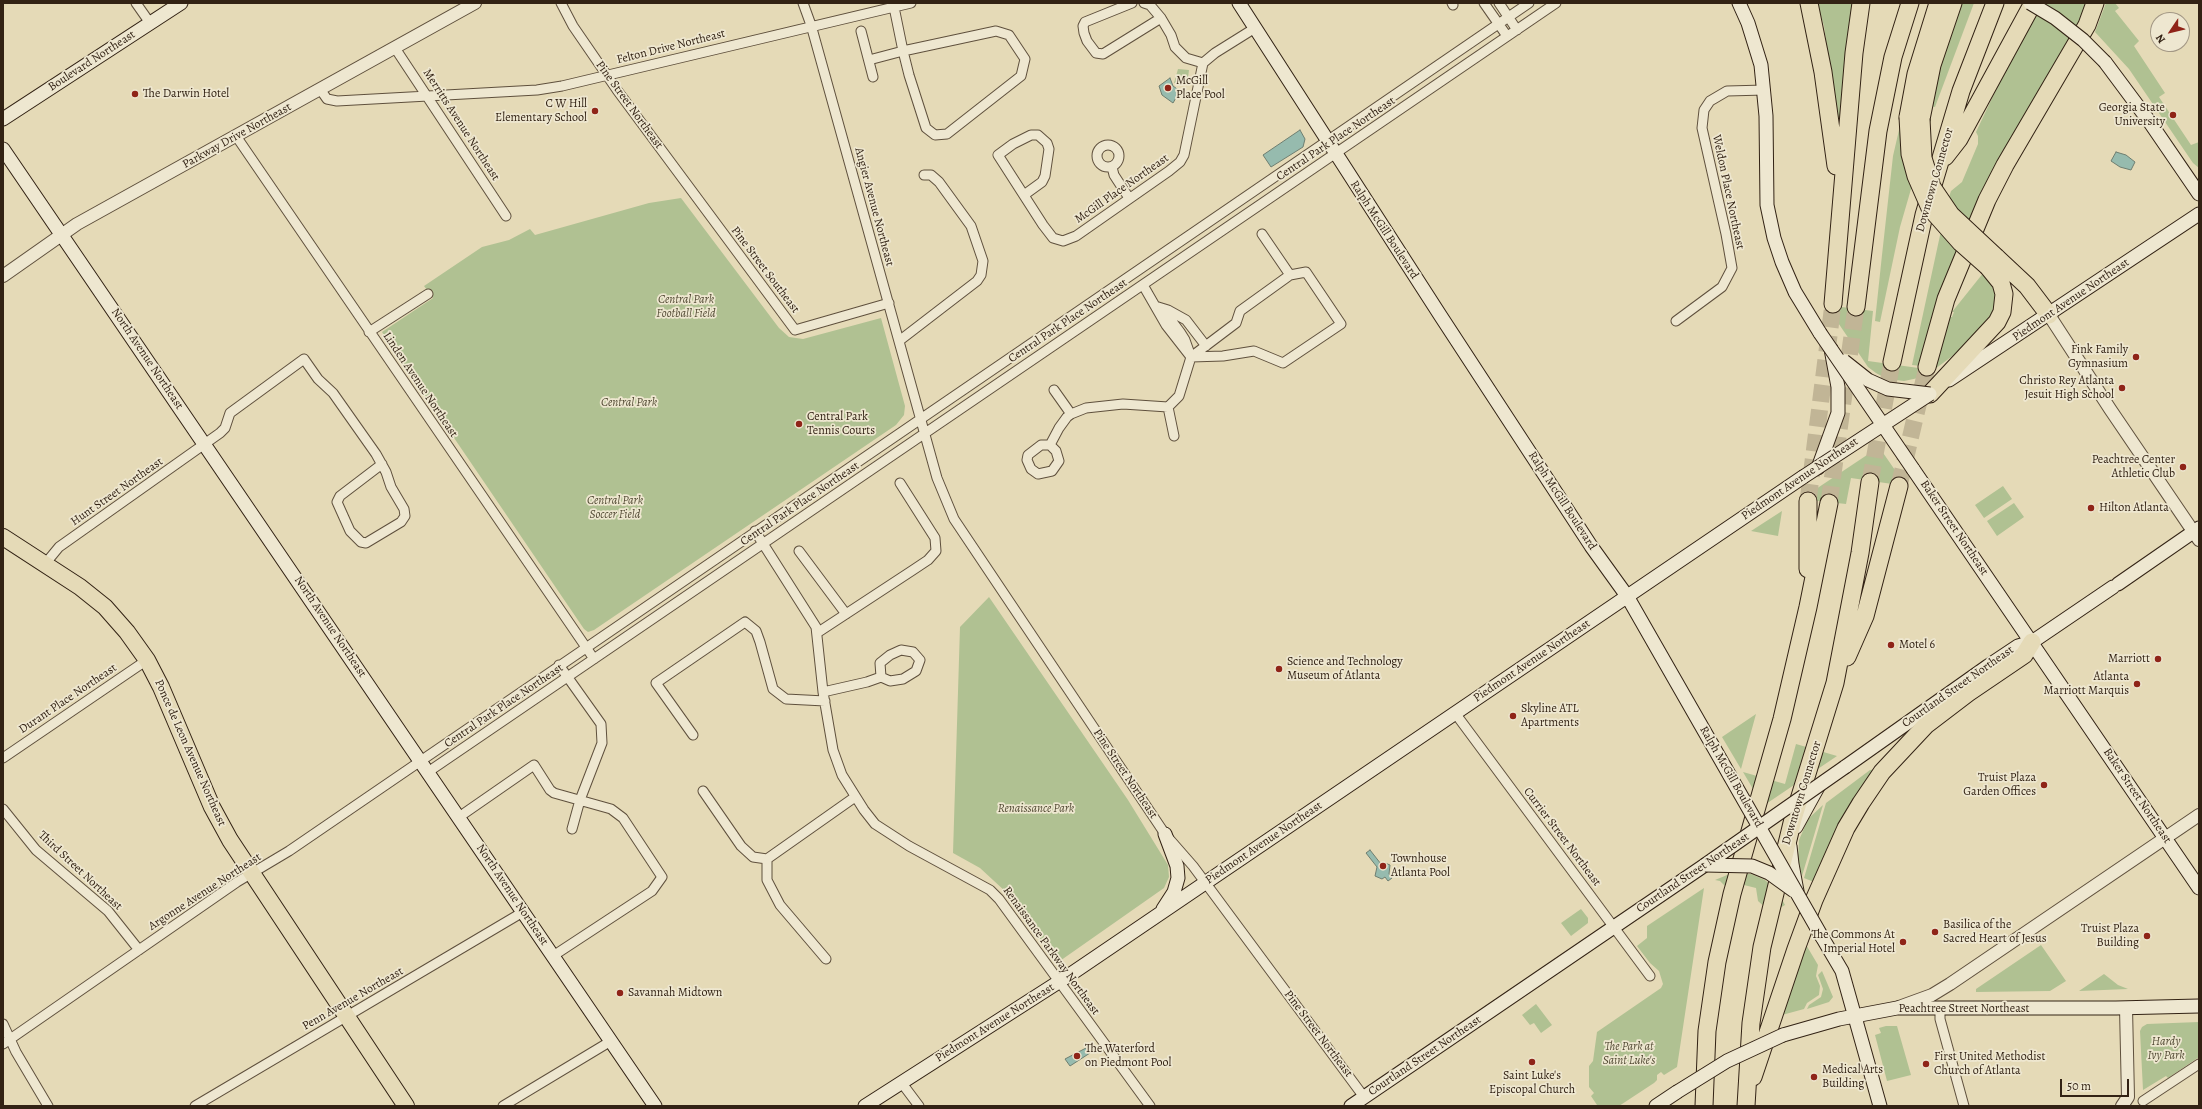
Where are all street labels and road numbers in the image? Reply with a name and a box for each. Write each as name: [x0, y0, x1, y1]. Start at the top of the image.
street label: Boulevard Northeast: [46, 27, 138, 95]
street label: Felton Drive Northeast: [615, 27, 727, 67]
street label: Pine Street Northeast: [592, 58, 666, 152]
street label: Merritts Avenue Northeast: [420, 66, 502, 184]
street label: Central Park Place Northeast: [1274, 94, 1398, 184]
street label: Parkway Drive Northeast: [180, 100, 294, 172]
street label: Downtown Connector: [1913, 126, 1957, 234]
street label: Weldon Place Northeast: [1709, 133, 1747, 251]
street label: Angier Avenue Northeast: [851, 146, 897, 268]
street label: McGill Place Northeast: [1072, 151, 1172, 227]
street label: Ralph McGill Boulevard: [1347, 178, 1421, 282]
street label: Pine Street Southeast: [728, 224, 802, 316]
street label: Piedmont Avenue Northeast: [2010, 256, 2132, 344]
street label: Central Park Place Northeast: [1006, 276, 1130, 366]
street label: North Avenue Northeast: [108, 306, 186, 412]
street label: Linden Avenue Northeast: [379, 330, 461, 440]
street label: Piedmont Avenue Northeast: [1739, 435, 1861, 523]
street label: Ralph McGill Boulevard: [1525, 449, 1599, 553]
street label: Hunt Street Northeast: [68, 455, 166, 529]
street label: Central Park Place Northeast: [738, 459, 862, 549]
street label: Baker Street Northeast: [1917, 478, 1991, 578]
street label: North Avenue Northeast: [291, 574, 369, 680]
street label: Piedmont Avenue Northeast: [1471, 617, 1593, 705]
street label: Courtland Street Northeast: [1899, 643, 2017, 731]
street label: Durant Place Northeast: [16, 661, 120, 737]
street label: Central Park Place Northeast: [442, 661, 566, 751]
street label: Ponce de Leon Avenue Northeast: [151, 677, 229, 829]
street label: Ralph McGill Boulevard: [1696, 724, 1766, 830]
street label: Pine Street Northeast: [1090, 726, 1160, 822]
street label: Downtown Connector: [1779, 739, 1825, 847]
street label: Baker Street Northeast: [2100, 746, 2174, 846]
street label: Currier Street Northeast: [1520, 785, 1604, 889]
street label: Piedmont Avenue Northeast: [1203, 799, 1325, 887]
street label: Third Street Northeast: [35, 828, 125, 914]
street label: Courtland Street Northeast: [1634, 830, 1752, 916]
street label: North Avenue Northeast: [473, 842, 551, 948]
street label: Argonne Avenue Northeast: [146, 850, 264, 934]
street label: Renaissance Parkway Northeast: [1000, 884, 1102, 1018]
street label: Penn Avenue Northeast: [300, 964, 406, 1034]
street label: Piedmont Avenue Northeast: [933, 980, 1057, 1066]
street label: Pine Street Northeast: [1281, 988, 1355, 1080]
street label: Peachtree Street Northeast: [1898, 1002, 2030, 1016]
street label: Courtland Street Northeast: [1366, 1013, 1484, 1099]

